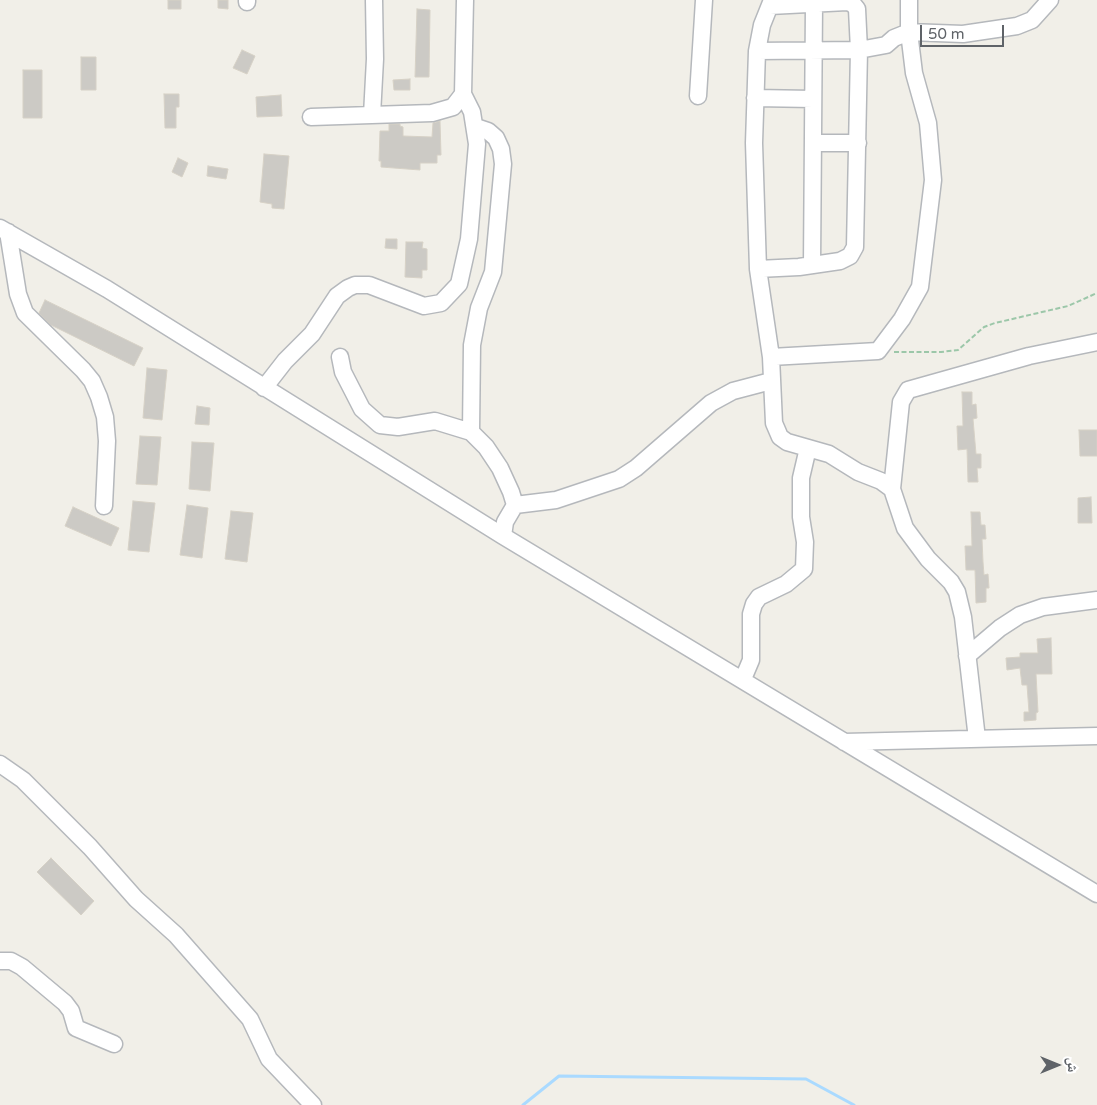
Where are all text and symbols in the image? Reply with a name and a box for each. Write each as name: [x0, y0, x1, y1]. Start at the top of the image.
scale bar: [922, 15, 1006, 47]
text: 50 m: [928, 25, 965, 43]
north arrow: [1032, 1040, 1082, 1090]
text: ش: [1064, 1058, 1081, 1072]

